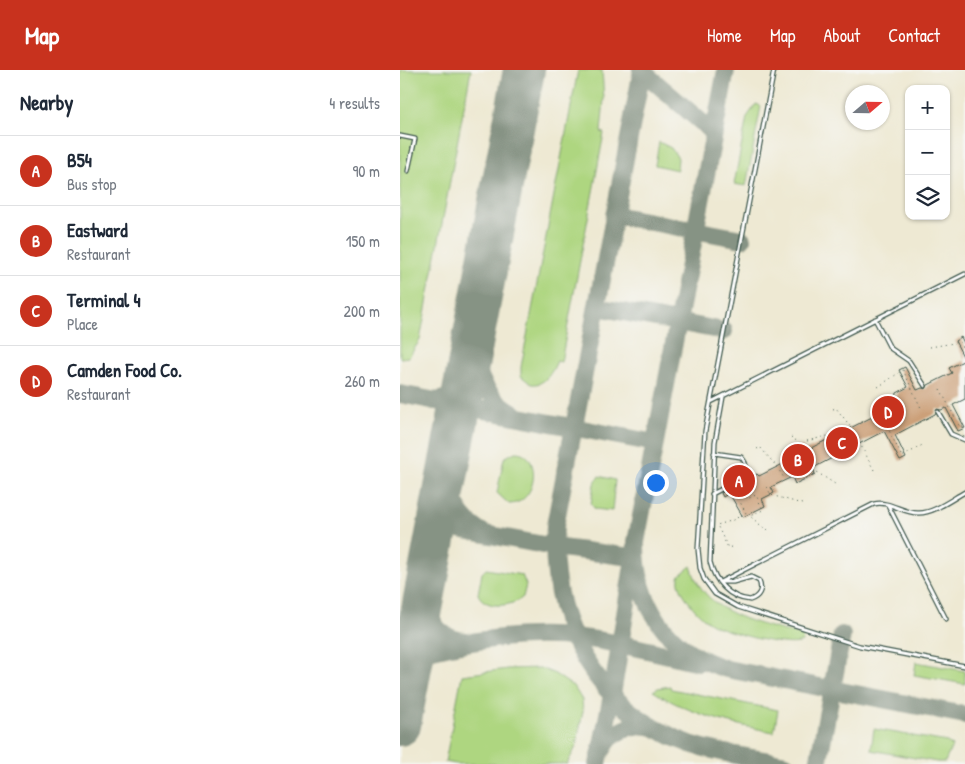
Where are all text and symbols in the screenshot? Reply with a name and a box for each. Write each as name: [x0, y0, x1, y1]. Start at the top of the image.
text: Map: [25, 19, 59, 51]
text: Home: [707, 23, 742, 48]
text: Map: [770, 23, 795, 48]
text: About: [823, 23, 860, 48]
text: Contact: [888, 23, 940, 48]
north arrow: [845, 85, 890, 130]
map controls: [905, 85, 950, 220]
button: +: [905, 85, 950, 130]
text: Nearby: [20, 88, 73, 117]
text: 4 results: [329, 92, 380, 114]
button: −: [905, 130, 950, 175]
text: B54: [67, 147, 92, 173]
text: A: [32, 160, 40, 182]
text: 90 m: [352, 160, 380, 182]
text: Bus stop: [67, 173, 116, 195]
button: layers: [905, 175, 950, 220]
text: Eastward: [67, 217, 128, 243]
text: B: [32, 230, 40, 252]
text: 150 m: [346, 230, 380, 252]
text: Restaurant: [67, 243, 130, 265]
text: Terminal 4: [67, 287, 141, 313]
text: C: [32, 300, 40, 322]
text: 200 m: [344, 300, 380, 322]
text: Place: [67, 313, 98, 335]
text: Camden Food Co.: [67, 357, 182, 383]
text: D: [32, 370, 40, 392]
text: 260 m: [344, 370, 380, 392]
text: Restaurant: [67, 383, 130, 405]
pin: D: [872, 393, 904, 431]
pin: C: [826, 424, 858, 462]
pin: B: [782, 441, 814, 479]
pin: A: [723, 462, 755, 500]
your location: [643, 470, 669, 496]

